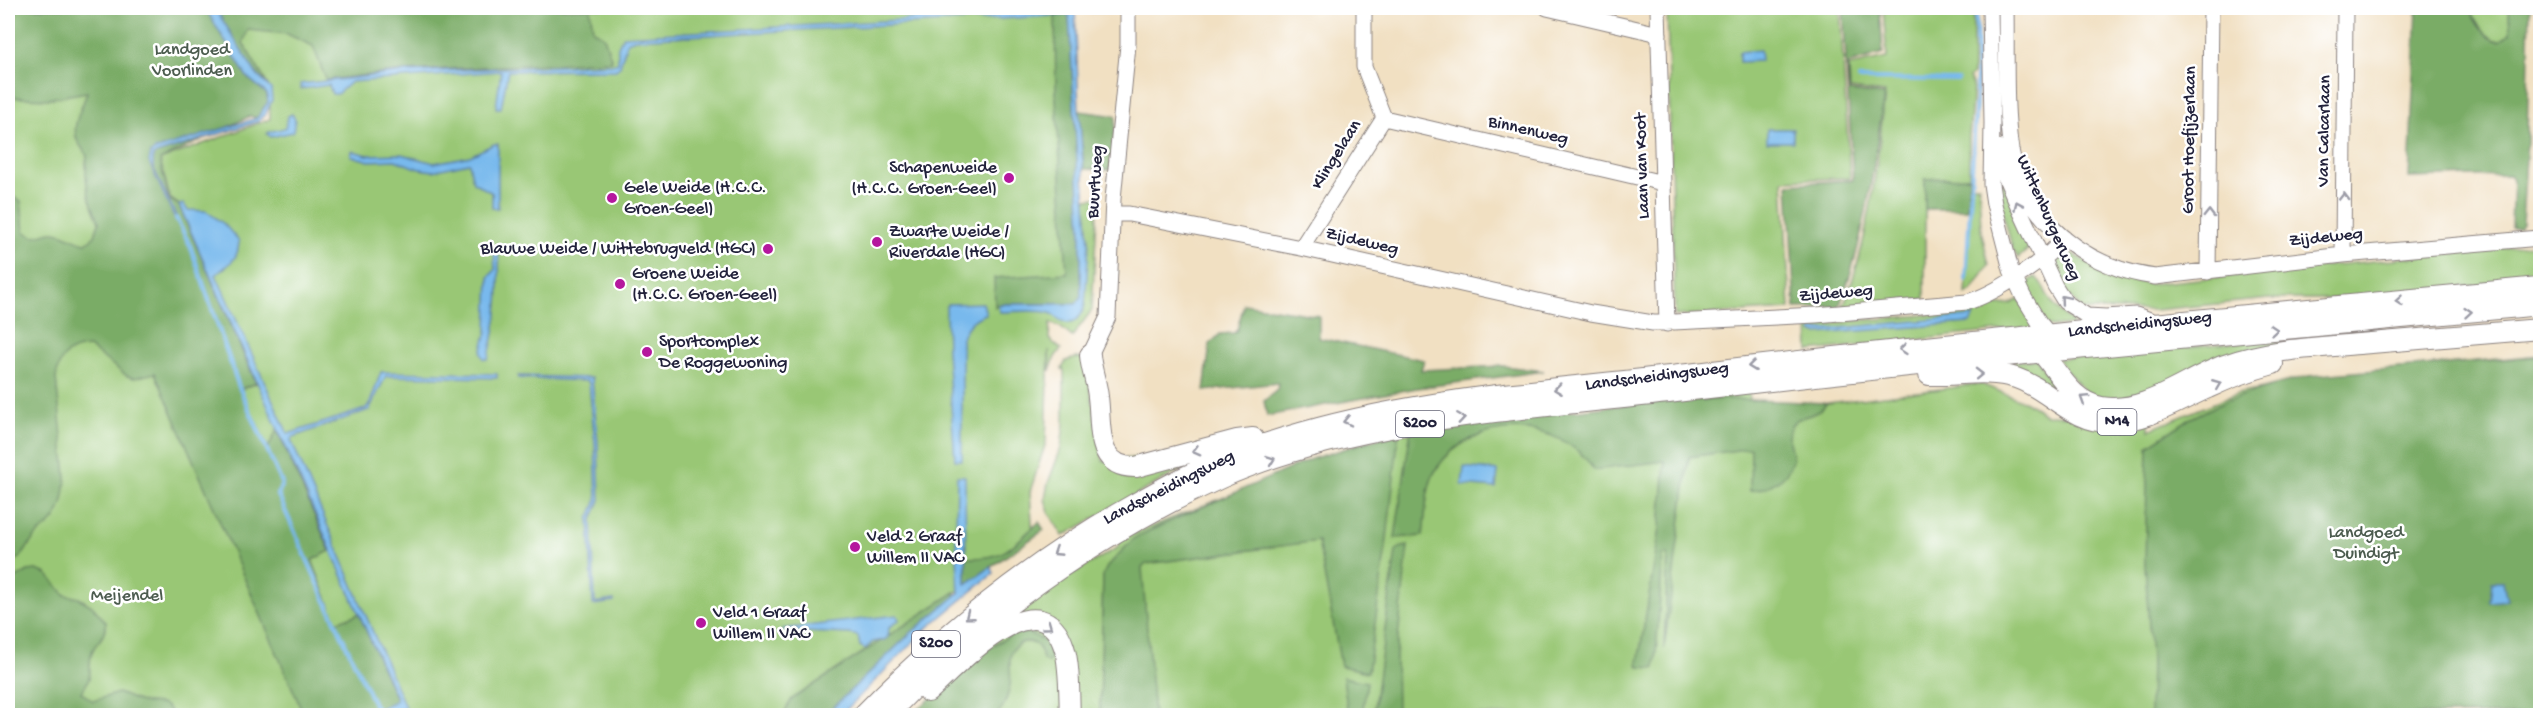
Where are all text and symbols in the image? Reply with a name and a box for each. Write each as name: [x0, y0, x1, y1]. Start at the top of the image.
park label: Landgoed Voorlinden: [151, 40, 232, 82]
street label: Groot Hoefijzerlaan: [2178, 66, 2202, 214]
street label: Van Calcarlaan: [2314, 75, 2336, 188]
street label: Binnenweg: [1485, 111, 1570, 150]
street label: Laan van Koot: [1631, 111, 1655, 219]
street label: Klingelaan: [1307, 116, 1367, 194]
street label: Buurtweg: [1083, 145, 1109, 220]
street label: Wittenburgerweg: [2011, 152, 2085, 284]
place label: Schapenweide (H.C.C. Groen-Geel): [851, 158, 998, 200]
marker: Schapenweide (H.C.C. Groen-Geel): [1002, 171, 1016, 185]
place label: Gele Weide (H.C.C. Groen-Geel): [624, 178, 767, 220]
marker: Gele Weide (H.C.C. Groen-Geel): [605, 191, 619, 205]
one-way arrow: [2338, 192, 2350, 201]
one-way arrow: [2014, 201, 2026, 212]
one-way arrow: [2203, 209, 2215, 218]
place label: Zwarte Weide / Riverdale (HGC): [889, 222, 1009, 264]
street label: Zijdeweg: [1324, 223, 1400, 261]
street label: Zijdeweg: [2288, 224, 2364, 252]
marker: Zwarte Weide / Riverdale (HGC): [870, 235, 884, 249]
place label: Blauwe Weide / Wittebrugveld (HGC): [479, 239, 756, 260]
marker: Blauwe Weide / Wittebrugveld (HGC): [761, 242, 775, 256]
place label: Groene Weide (H.C.C. Groen-Geel): [632, 264, 778, 306]
marker: Groene Weide (H.C.C. Groen-Geel): [613, 277, 627, 291]
street label: Zijdeweg: [1798, 280, 1874, 308]
one-way arrow: [2394, 294, 2403, 307]
one-way arrow: [2061, 295, 2072, 306]
one-way arrow: [2463, 306, 2472, 319]
street label: Landscheidingsweg: [2067, 307, 2213, 343]
one-way arrow: [2269, 324, 2278, 337]
place label: Sportcomplex De Roggewoning: [658, 332, 787, 374]
one-way arrow: [1898, 342, 1907, 355]
marker: Sportcomplex De Roggewoning: [640, 345, 654, 359]
street label: Landscheidingsweg: [1584, 358, 1730, 396]
one-way arrow: [1748, 359, 1757, 372]
one-way arrow: [1974, 367, 1983, 380]
one-way arrow: [2211, 379, 2222, 391]
one-way arrow: [1554, 382, 1563, 395]
one-way arrow: [2079, 396, 2090, 407]
road number: N14: [2098, 409, 2136, 435]
road number: S200: [1396, 411, 1444, 437]
one-way arrow: [1342, 413, 1352, 426]
one-way arrow: [1457, 413, 1466, 425]
one-way arrow: [1191, 443, 1201, 456]
street label: Landscheidingsweg: [1100, 446, 1238, 530]
one-way arrow: [1265, 454, 1276, 467]
park label: Landgoed Duindigt: [2328, 523, 2405, 565]
place label: Veld 2 Graaf Willem II VAC: [866, 527, 965, 569]
marker: Veld 2 Graaf Willem II VAC: [848, 540, 862, 554]
one-way arrow: [1053, 544, 1063, 556]
park label: Meijendel: [91, 586, 163, 607]
place label: Veld 1 Graaf Willem II VAC: [712, 603, 811, 645]
one-way arrow: [965, 608, 976, 619]
marker: Veld 1 Graaf Willem II VAC: [694, 616, 708, 630]
one-way arrow: [1042, 619, 1053, 630]
road number: S200: [912, 631, 960, 657]

